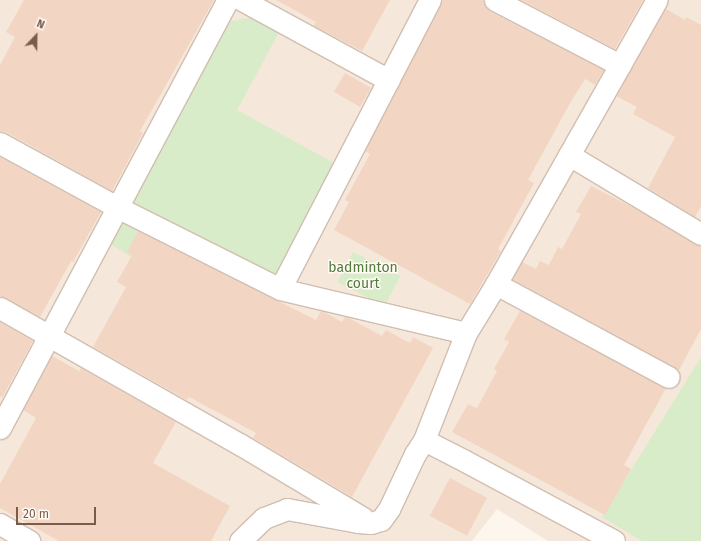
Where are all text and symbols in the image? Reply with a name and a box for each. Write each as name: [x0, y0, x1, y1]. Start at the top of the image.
north arrow: [16, 16, 56, 56]
text: N: [35, 17, 46, 32]
park label: badminton court: [328, 260, 398, 292]
scale bar: [18, 499, 98, 525]
text: 20 m: [23, 507, 49, 521]

